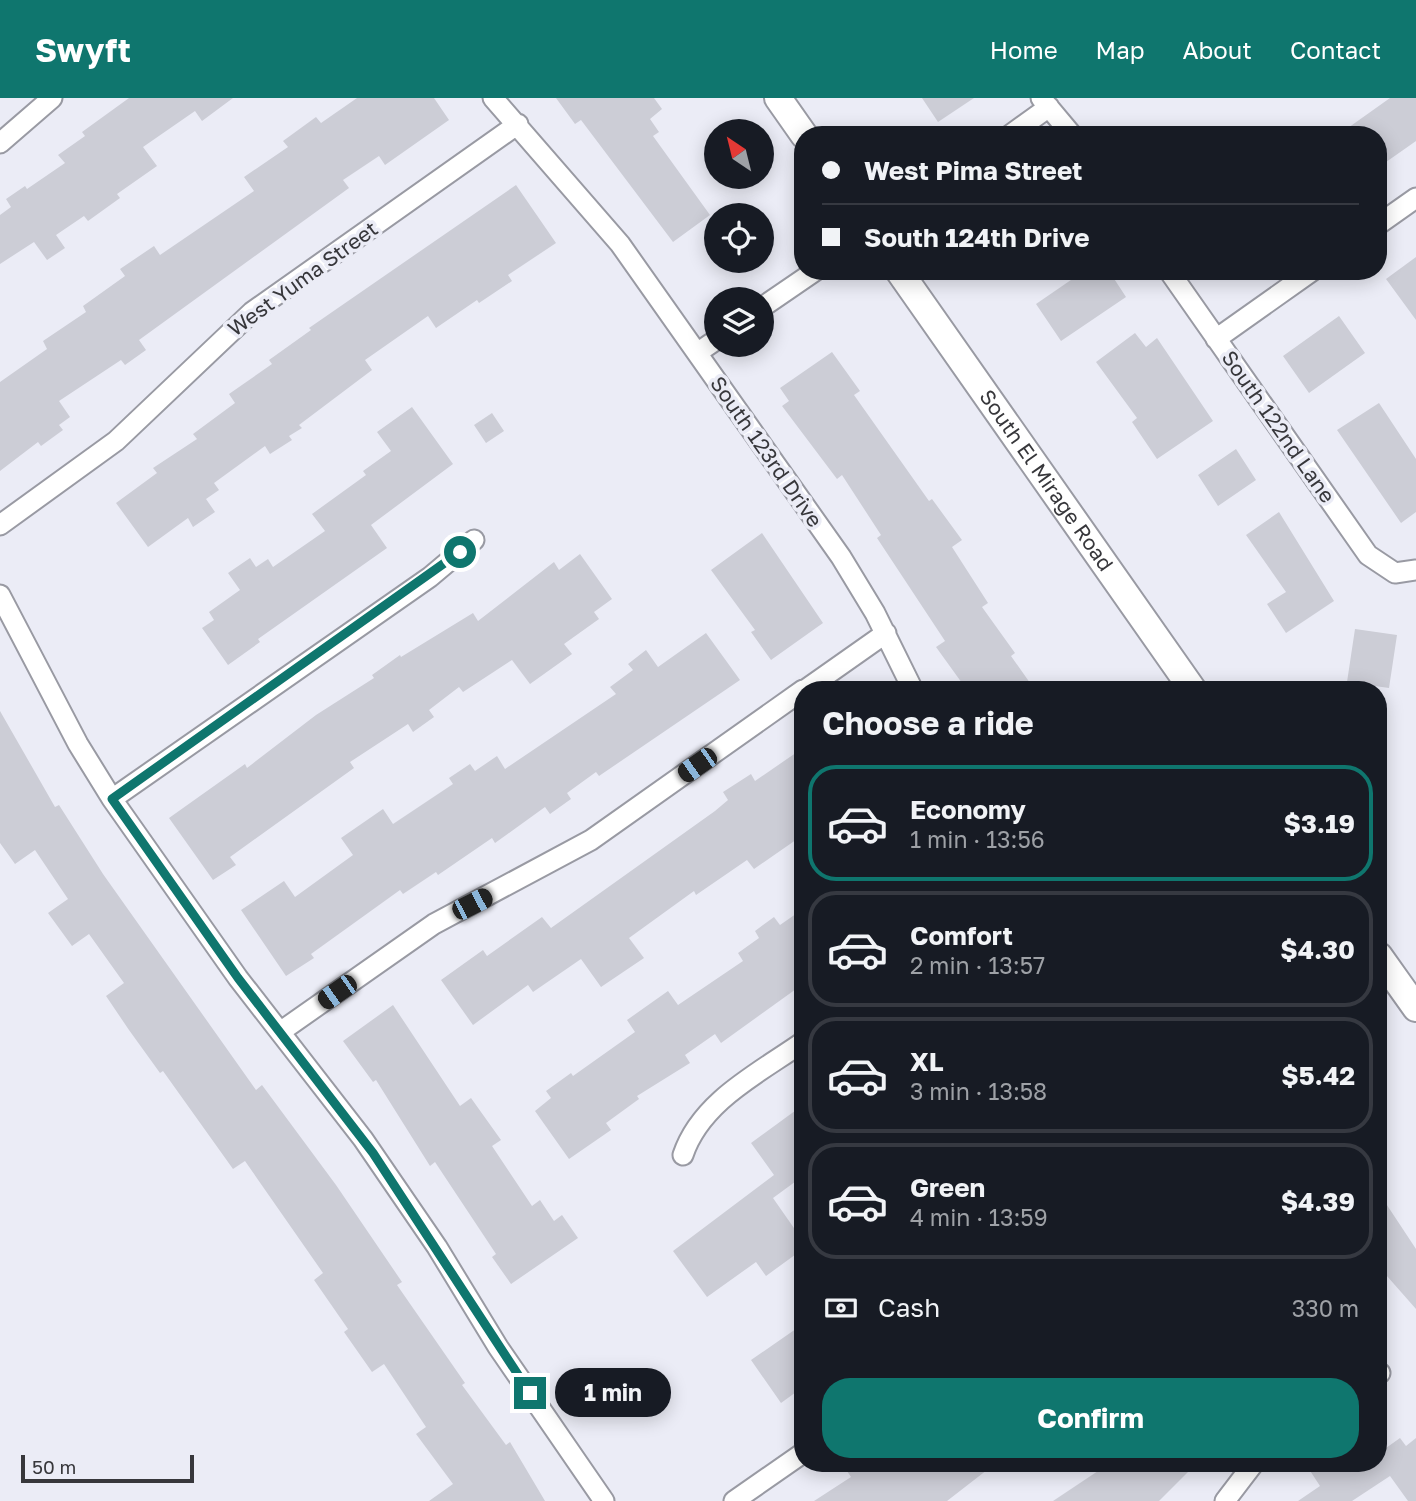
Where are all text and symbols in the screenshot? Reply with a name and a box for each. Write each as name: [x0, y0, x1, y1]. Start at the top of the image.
text: Swyft: [35, 30, 131, 69]
text: Home: [990, 35, 1058, 64]
text: Map: [1096, 35, 1145, 64]
text: About: [1183, 35, 1252, 64]
text: Contact: [1290, 35, 1381, 64]
north arrow: [704, 119, 774, 189]
map controls: [704, 119, 774, 357]
text: West Pima Street: [864, 155, 1083, 186]
button: locate: [704, 203, 774, 273]
street label: West Yuma Street: [222, 215, 382, 341]
text: South 124th Drive: [864, 222, 1090, 253]
button: layers: [704, 287, 774, 357]
street label: South 122nd Lane: [1217, 345, 1341, 508]
street label: South 123rd Drive: [705, 371, 829, 532]
street label: South El Mirage Road: [974, 384, 1119, 576]
route start: [444, 536, 476, 568]
text: Choose a ride: [822, 704, 1034, 742]
car: [674, 744, 721, 786]
icon: car: [826, 792, 889, 855]
text: Economy: [910, 794, 1026, 825]
text: $3.19: [1283, 808, 1355, 839]
text: 1 min · 13:56: [910, 825, 1045, 853]
car: [449, 885, 496, 923]
icon: car: [826, 918, 889, 981]
text: Comfort: [910, 920, 1013, 951]
text: $4.30: [1280, 934, 1355, 965]
text: 2 min · 13:57: [910, 951, 1045, 979]
car: [314, 971, 361, 1013]
icon: car: [826, 1044, 889, 1107]
text: XL: [910, 1046, 944, 1077]
text: $5.42: [1281, 1060, 1355, 1091]
text: 3 min · 13:58: [910, 1077, 1047, 1105]
icon: car: [826, 1170, 889, 1233]
text: Green: [910, 1172, 985, 1203]
text: $4.39: [1281, 1186, 1355, 1217]
text: 4 min · 13:59: [910, 1203, 1048, 1231]
icon: cash: [822, 1289, 860, 1327]
text: Cash: [878, 1292, 940, 1323]
text: 330 m: [1292, 1294, 1359, 1322]
callout: 1 min: [554, 1368, 670, 1418]
route end: [514, 1377, 546, 1409]
text: 1 min: [584, 1378, 642, 1406]
button: Confirm: [822, 1378, 1359, 1458]
scale bar: [21, 1452, 194, 1484]
text: 50 m: [32, 1455, 76, 1478]

